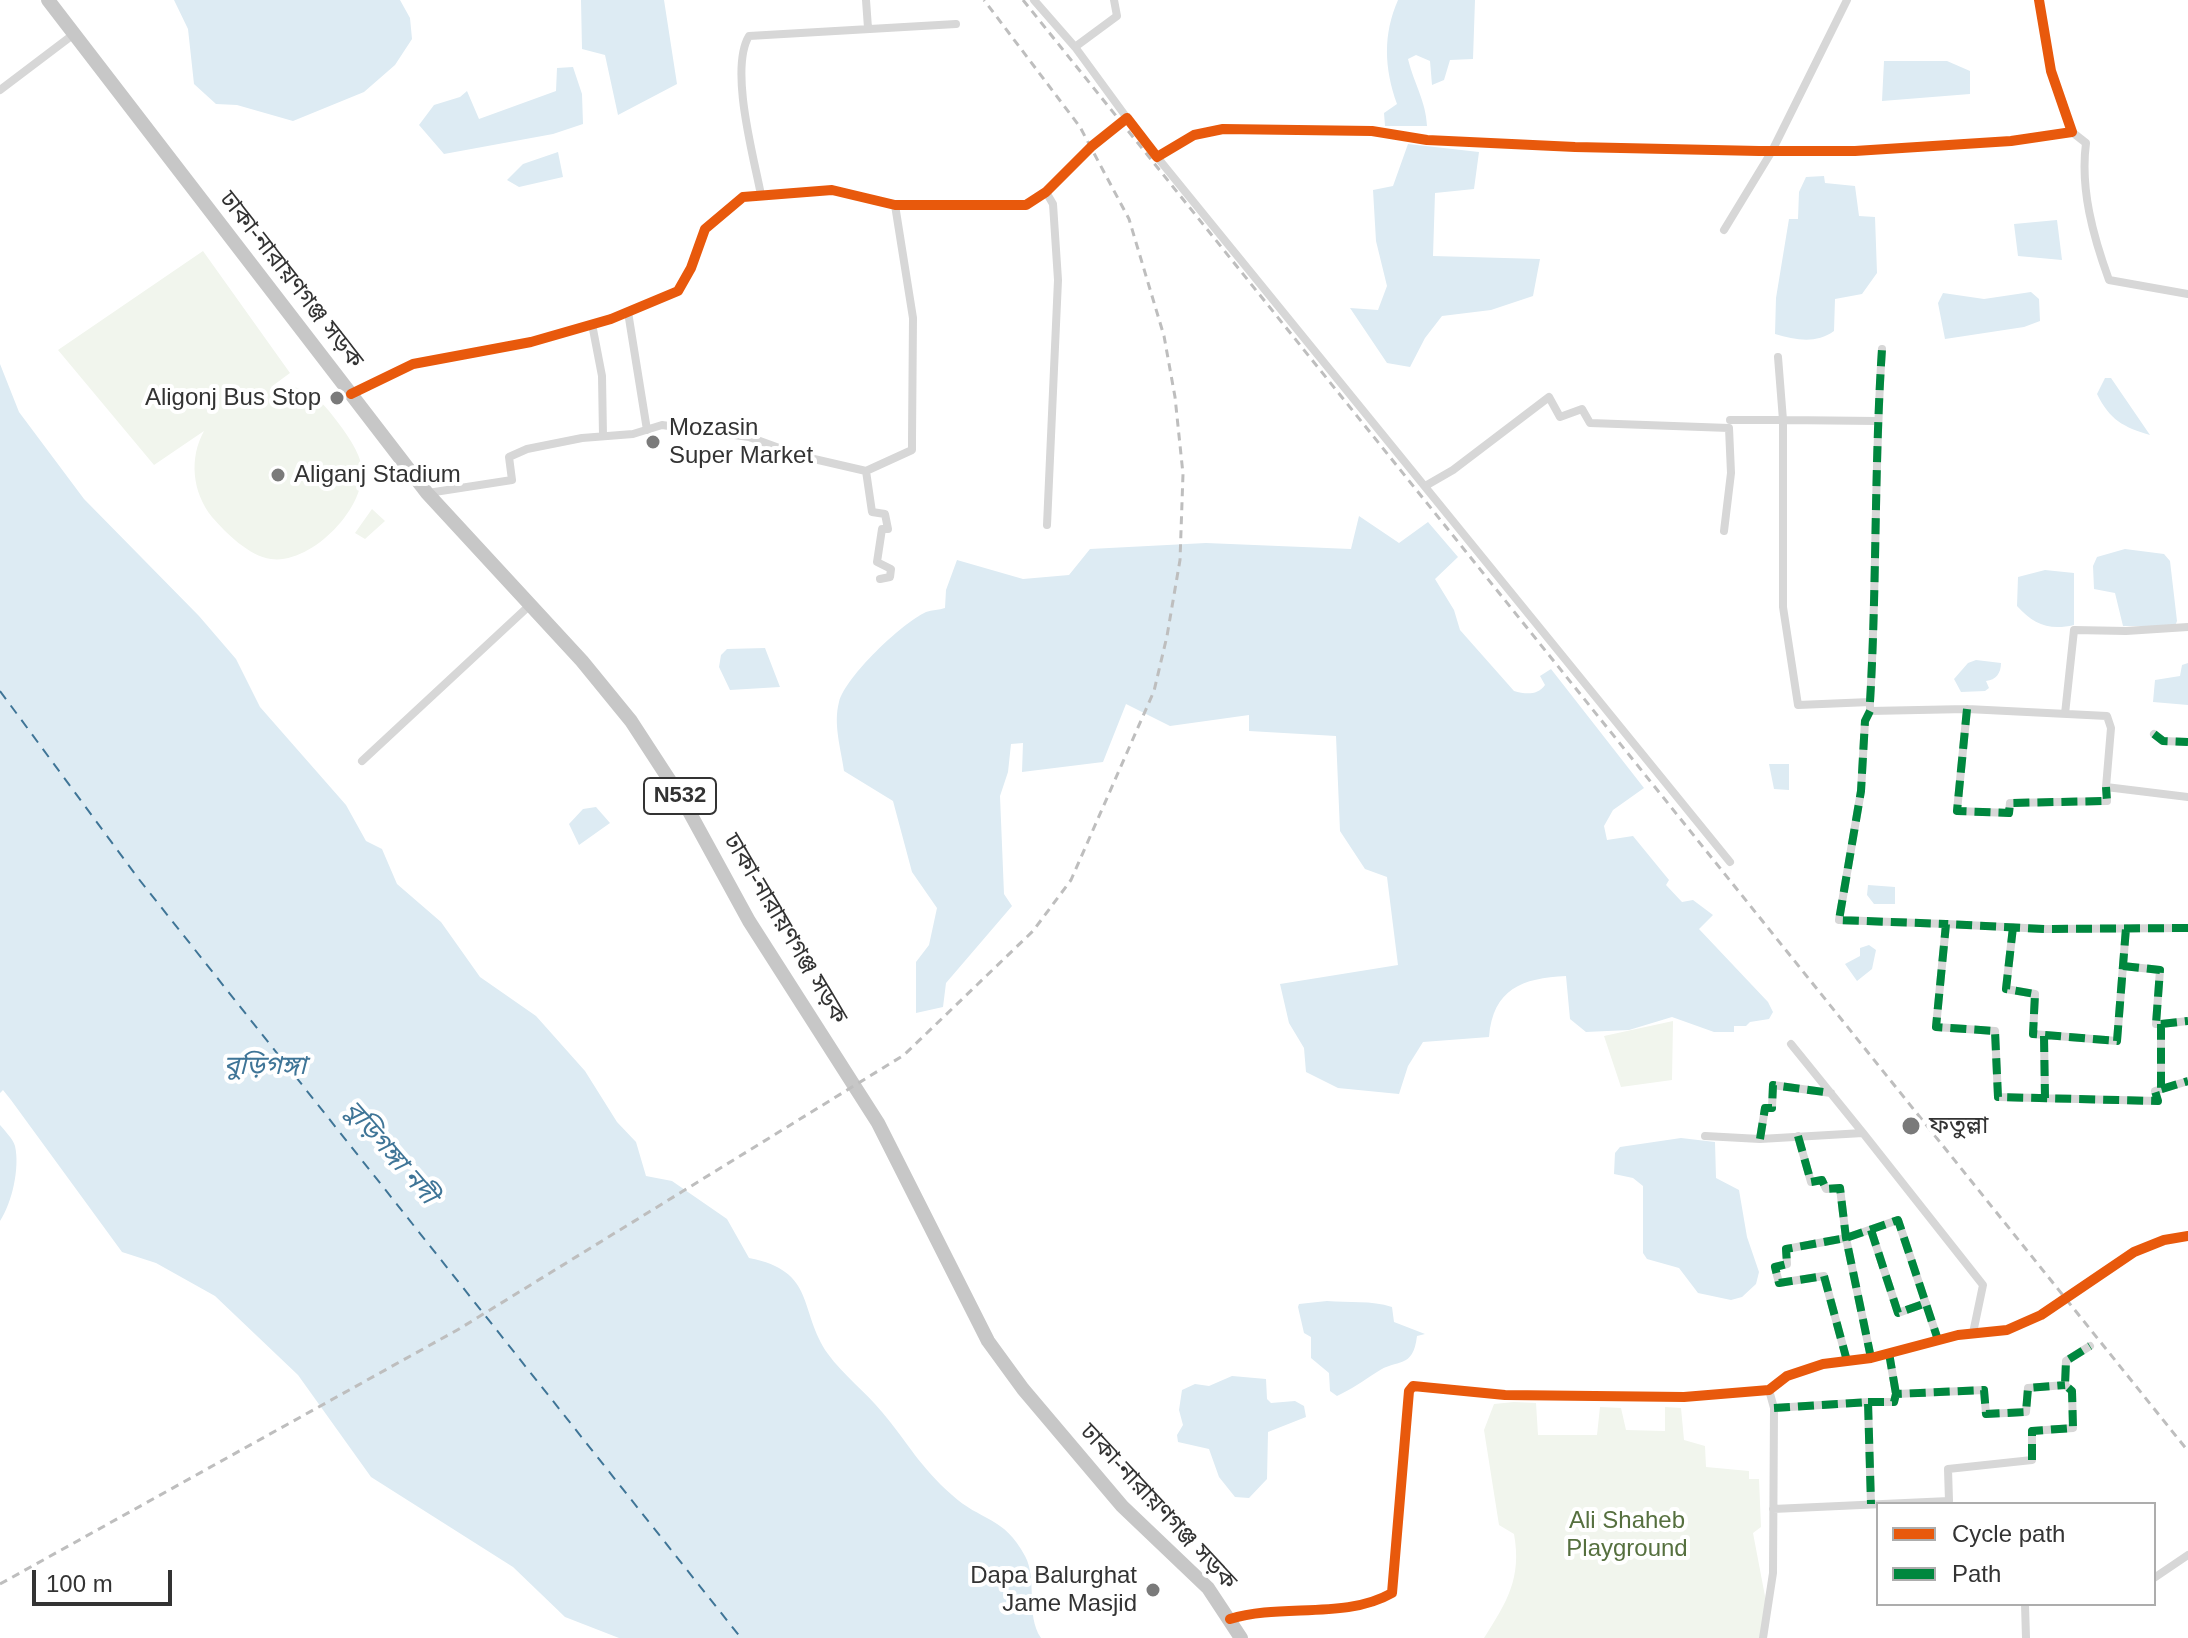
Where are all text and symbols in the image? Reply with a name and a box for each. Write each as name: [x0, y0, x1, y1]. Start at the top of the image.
street label: ঢাকা-নারায়ণগঞ্জ সড়ক: [213, 186, 369, 374]
place label: Aligonj Bus Stop: [145, 384, 321, 412]
marker: Aligonj Bus Stop: [328, 389, 346, 407]
place label: Mozasin Super Market: [669, 414, 813, 470]
marker: Mozasin Super Market: [644, 433, 662, 451]
place label: Aliganj Stadium: [294, 461, 461, 489]
marker: Aliganj Stadium: [269, 466, 287, 484]
road number: N532: [644, 778, 716, 814]
street label: ঢাকা-নারায়ণগঞ্জ সড়ক: [717, 829, 853, 1029]
water label: বুড়িগঙ্গা: [224, 1051, 306, 1083]
water label: বুড়িগঙ্গা নদী: [337, 1095, 443, 1211]
place label: ফতুল্লা: [1929, 1112, 1988, 1140]
marker: ফতুল্লা: [1900, 1115, 1922, 1137]
street label: ঢাকা-নারায়ণগঞ্জ সড়ক: [1074, 1418, 1242, 1596]
legend: [1876, 1502, 2156, 1606]
park label: Ali Shaheb Playground: [1566, 1507, 1688, 1563]
text: Cycle path: [1952, 1520, 2065, 1547]
scale bar: [36, 1554, 176, 1604]
text: Path: [1952, 1560, 2001, 1587]
place label: Dapa Balurghat Jame Masjid: [970, 1562, 1137, 1618]
text: 100 m: [46, 1570, 113, 1597]
marker: Dapa Balurghat Jame Masjid: [1144, 1581, 1162, 1599]

